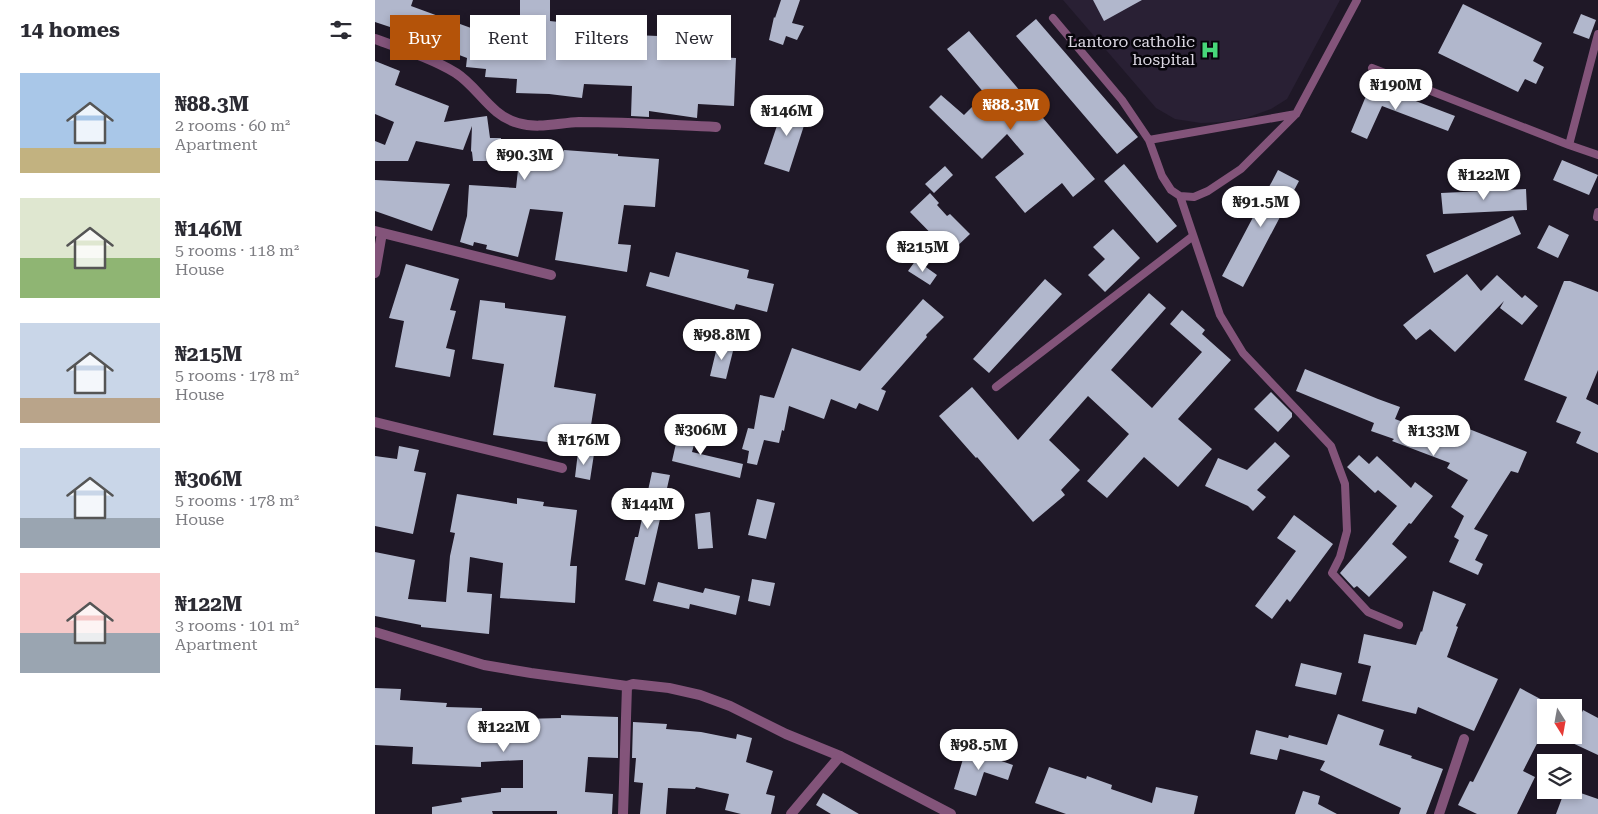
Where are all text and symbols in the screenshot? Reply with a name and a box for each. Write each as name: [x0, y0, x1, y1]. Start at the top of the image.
chip: Buy: [390, 15, 460, 60]
chip: Rent: [470, 15, 546, 60]
chip: Filters: [556, 15, 647, 60]
chip: New: [657, 15, 731, 60]
icon: filters: [327, 16, 355, 44]
text: 14 homes: [20, 18, 120, 42]
place label: Lantoro catholic hospital: [1067, 32, 1195, 69]
hospital icon: Lantoro catholic hospital: [1199, 39, 1221, 61]
pin: ₦190M: [1361, 68, 1431, 111]
text: ₦190M: [1370, 75, 1422, 94]
pin: ₦88.3M: [970, 88, 1052, 131]
text: ₦88.3M: [175, 92, 249, 116]
icon: home: [60, 93, 120, 153]
pin: ₦146M: [752, 94, 822, 137]
text: ₦88.3M: [983, 95, 1039, 114]
text: ₦146M: [761, 101, 813, 120]
text: 2 rooms · 60 m²: [175, 116, 290, 135]
text: Apartment: [175, 135, 258, 154]
pin: ₦90.3M: [484, 138, 566, 181]
text: ₦90.3M: [497, 145, 553, 164]
pin: ₦122M: [1449, 158, 1519, 201]
text: ₦122M: [1458, 165, 1510, 184]
pin: ₦91.5M: [1220, 186, 1302, 228]
text: ₦91.5M: [1233, 192, 1289, 211]
text: ₦146M: [175, 217, 242, 241]
icon: home: [60, 218, 120, 278]
pin: ₦215M: [888, 230, 958, 273]
text: ₦215M: [897, 237, 949, 256]
text: 5 rooms · 118 m²: [175, 241, 299, 260]
text: House: [175, 260, 224, 279]
pin: ₦98.8M: [681, 318, 763, 361]
text: ₦98.8M: [694, 325, 750, 344]
text: ₦215M: [175, 342, 242, 366]
icon: home: [60, 343, 120, 403]
text: 5 rooms · 178 m²: [175, 366, 299, 385]
text: House: [175, 385, 224, 404]
pin: ₦306M: [666, 414, 736, 456]
pin: ₦133M: [1399, 414, 1469, 457]
text: ₦306M: [675, 420, 727, 439]
text: ₦133M: [1408, 421, 1460, 440]
pin: ₦176M: [549, 424, 619, 466]
text: ₦176M: [558, 430, 610, 449]
text: ₦306M: [175, 467, 242, 491]
icon: home: [60, 468, 120, 528]
pin: ₦144M: [613, 488, 683, 530]
text: 5 rooms · 178 m²: [175, 491, 299, 510]
text: ₦144M: [622, 494, 674, 513]
text: House: [175, 510, 224, 529]
text: ₦122M: [175, 592, 242, 616]
icon: home: [60, 593, 120, 653]
text: 3 rooms · 101 m²: [175, 616, 299, 635]
text: Apartment: [175, 635, 258, 654]
north arrow: [1537, 699, 1583, 744]
map controls: [1537, 699, 1582, 799]
pin: ₦122M: [469, 710, 539, 753]
text: ₦122M: [478, 717, 530, 736]
pin: ₦98.5M: [938, 728, 1020, 771]
text: ₦98.5M: [951, 735, 1007, 754]
button: layers: [1537, 754, 1582, 799]

